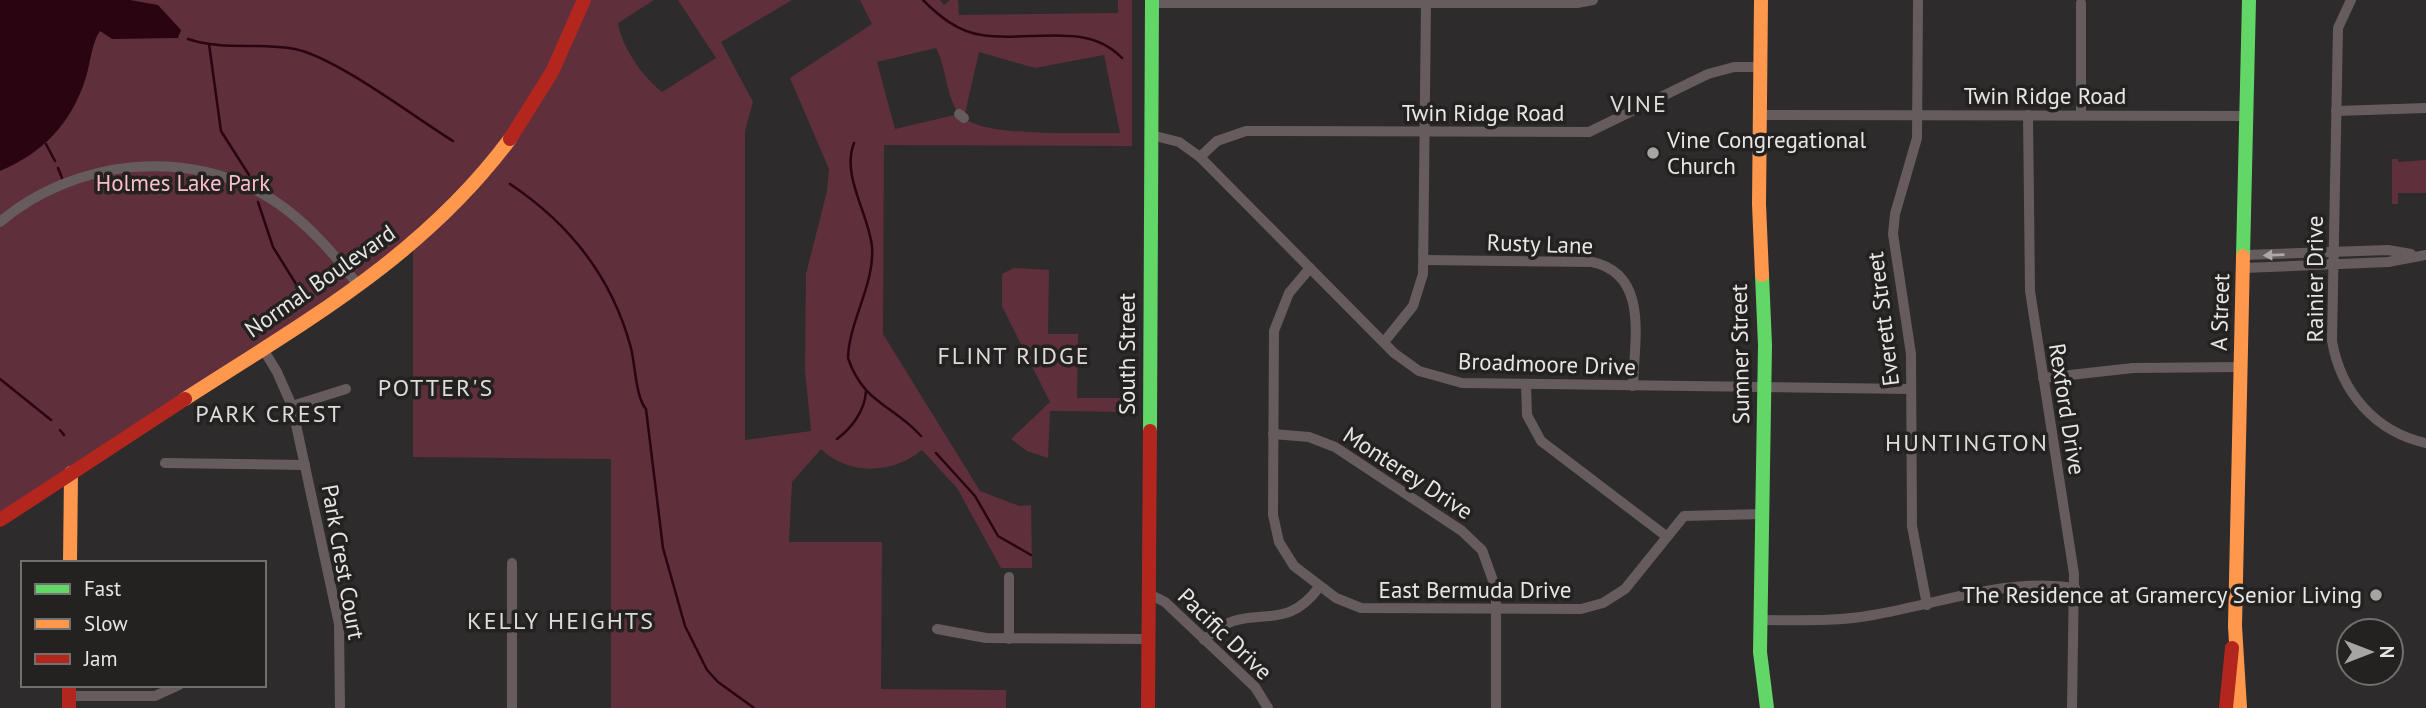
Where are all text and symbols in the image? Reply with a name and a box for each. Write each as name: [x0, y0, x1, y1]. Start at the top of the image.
street label: Twin Ridge Road: [1964, 81, 2126, 110]
district label: VINE: [1609, 88, 1668, 119]
street label: Twin Ridge Road: [1402, 98, 1564, 127]
place label: Vine Congregational Church: [1666, 125, 1867, 180]
marker: Vine Congregational Church: [1645, 145, 1661, 161]
park label: Holmes Lake Park: [96, 168, 270, 197]
street label: Rainier Drive: [2300, 216, 2329, 342]
street label: Normal Boulevard: [239, 218, 401, 343]
street label: Rusty Lane: [1486, 227, 1594, 260]
one-way arrow: [2263, 249, 2285, 260]
street label: Everett Street: [1860, 250, 1905, 388]
street label: A Street: [2204, 273, 2235, 351]
street label: Sumner Street: [1724, 283, 1755, 424]
street label: South Street: [1112, 293, 1141, 415]
district label: FLINT RIDGE: [937, 340, 1091, 371]
street label: Rexford Drive: [2043, 341, 2092, 477]
street label: Broadmoore Drive: [1458, 346, 1636, 381]
district label: POTTER'S: [378, 372, 494, 403]
district label: PARK CREST: [195, 398, 343, 429]
street label: Monterey Drive: [1338, 420, 1479, 525]
district label: HUNTINGTON: [1885, 427, 2049, 458]
street label: Park Crest Court: [316, 482, 371, 642]
legend: [21, 561, 266, 687]
text: Fast: [84, 575, 121, 602]
street label: East Bermuda Drive: [1379, 575, 1571, 604]
place label: The Residence at Gramercy Senior Living: [1962, 580, 2362, 609]
street label: Pacific Drive: [1172, 582, 1279, 686]
marker: The Residence at Gramercy Senior Living: [2368, 587, 2384, 603]
district label: KELLY HEIGHTS: [467, 605, 655, 636]
text: Slow: [84, 610, 128, 637]
north arrow: [2335, 617, 2405, 687]
text: Jam: [83, 645, 118, 672]
text: N: [2375, 646, 2399, 658]

